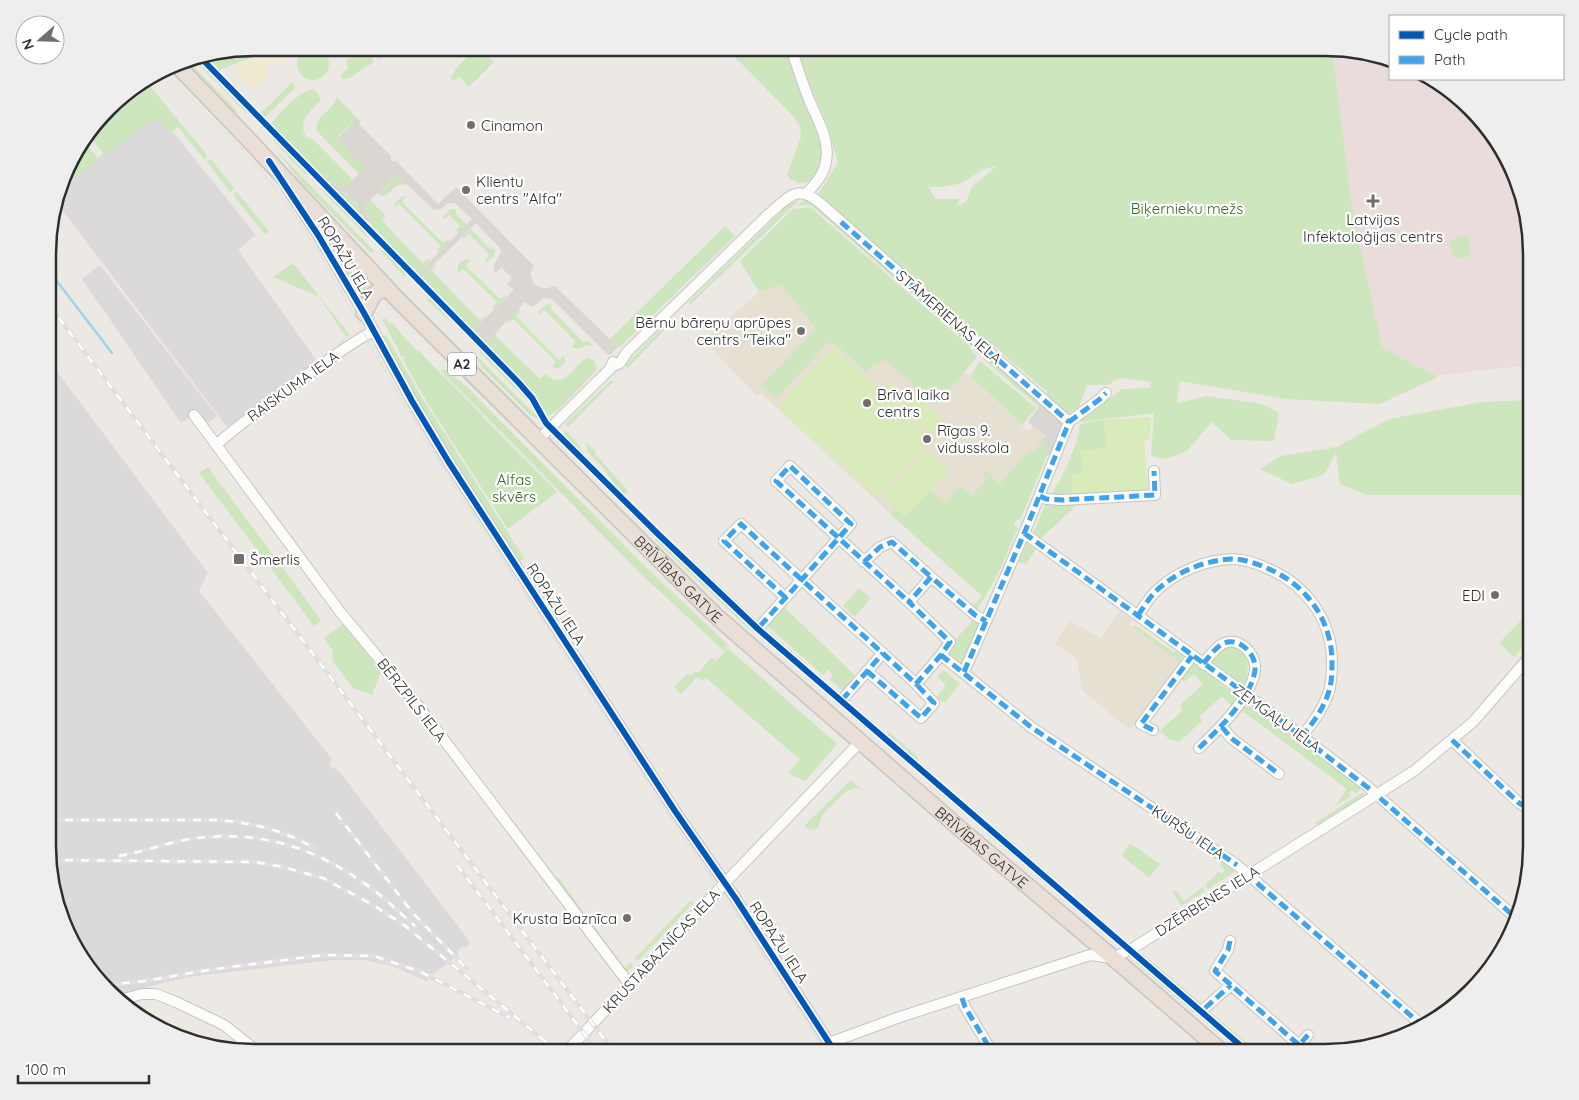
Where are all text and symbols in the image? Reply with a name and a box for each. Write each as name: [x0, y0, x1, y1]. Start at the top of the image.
north arrow: [15, 15, 65, 65]
legend: [1389, 15, 1564, 80]
text: Cycle path: [1434, 25, 1508, 44]
text: N: [18, 37, 38, 52]
text: Path: [1434, 50, 1466, 69]
place label: Cinamon: [481, 116, 543, 135]
marker: Cinamon: [465, 119, 477, 131]
place label: Klientu centrs "Alfa": [476, 172, 562, 208]
marker: Klientu centrs "Alfa": [460, 184, 472, 196]
marker: Latvijas Infektoloģijas centrs: [1366, 194, 1380, 208]
park label: Biķernieku mežs: [1131, 199, 1243, 218]
place label: Latvijas Infektoloģijas centrs: [1303, 210, 1443, 246]
street label: ROPAŽU IELA: [314, 213, 378, 303]
street label: STĀMERIENAS IELA: [892, 266, 1006, 368]
place label: Bērnu bāreņu aprūpes centrs "Teika": [635, 313, 791, 349]
marker: Bērnu bāreņu aprūpes centrs "Teika": [795, 325, 807, 337]
street label: RAISKUMA IELA: [243, 346, 343, 426]
road number: A2: [448, 352, 476, 376]
place label: Brīvā laika centrs: [877, 385, 950, 421]
marker: Brīvā laika centrs: [861, 397, 873, 409]
place label: Rīgas 9. vidusskola: [937, 421, 1009, 457]
marker: Rīgas 9. vidusskola: [921, 433, 933, 445]
park label: Alfas skvērs: [492, 470, 536, 506]
street label: BRĪVĪBAS GATVE: [631, 531, 726, 627]
place label: Šmerlis: [250, 550, 300, 569]
marker: Šmerlis: [232, 552, 246, 566]
street label: ROPAŽU IELA: [522, 559, 590, 649]
place label: EDI: [1462, 586, 1485, 605]
marker: EDI: [1489, 589, 1501, 601]
street label: BĒRZPILS IELA: [373, 654, 451, 746]
street label: ZEMGAĻU IELA: [1230, 680, 1325, 756]
street label: KURŠU IELA: [1148, 801, 1228, 863]
street label: BRĪVĪBAS GATVE: [931, 802, 1032, 892]
street label: DZĒRBENES IELA: [1152, 861, 1263, 941]
street label: KRUSTABAZNĪCAS IELA: [599, 885, 724, 1017]
street label: ROPAŽU IELA: [745, 897, 813, 987]
place label: Krusta Baznīca: [513, 909, 617, 928]
marker: Krusta Baznīca: [621, 912, 633, 924]
scale bar: [18, 1052, 149, 1084]
text: 100 m: [25, 1060, 66, 1079]

